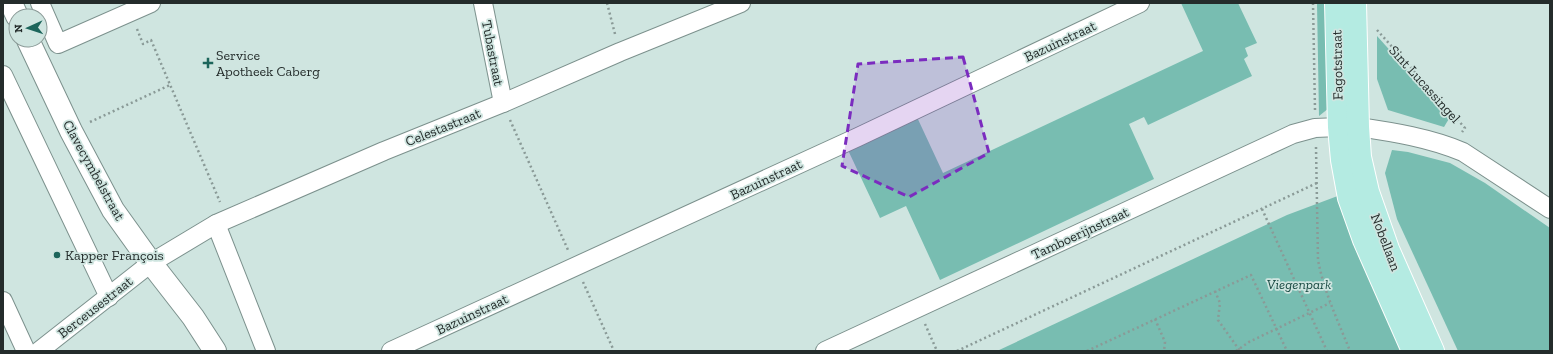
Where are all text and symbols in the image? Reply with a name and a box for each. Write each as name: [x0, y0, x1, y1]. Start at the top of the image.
north arrow: [8, 8, 48, 48]
street label: Bazuinstraat: [1022, 17, 1100, 66]
street label: Tubastraat: [478, 19, 507, 88]
text: N: [12, 23, 25, 33]
street label: Fagotstraat: [1328, 29, 1347, 100]
street label: Sint Lucassingel: [1385, 42, 1464, 127]
place label: Service Apotheek Caberg: [216, 47, 320, 80]
marker: Service Apotheek Caberg: [203, 58, 213, 68]
street label: Celestastraat: [403, 104, 484, 150]
street label: Clavecymbelstraat: [59, 117, 129, 224]
street label: Bazuinstraat: [728, 155, 806, 204]
street label: Tamboerijnstraat: [1029, 203, 1132, 263]
street label: Nobellaan: [1367, 211, 1404, 273]
place label: Kapper François: [65, 247, 164, 264]
marker: Kapper François: [52, 250, 62, 260]
street label: Berceusestraat: [54, 272, 137, 342]
park label: Viegenpark: [1267, 276, 1331, 293]
street label: Bazuinstraat: [434, 290, 512, 339]

